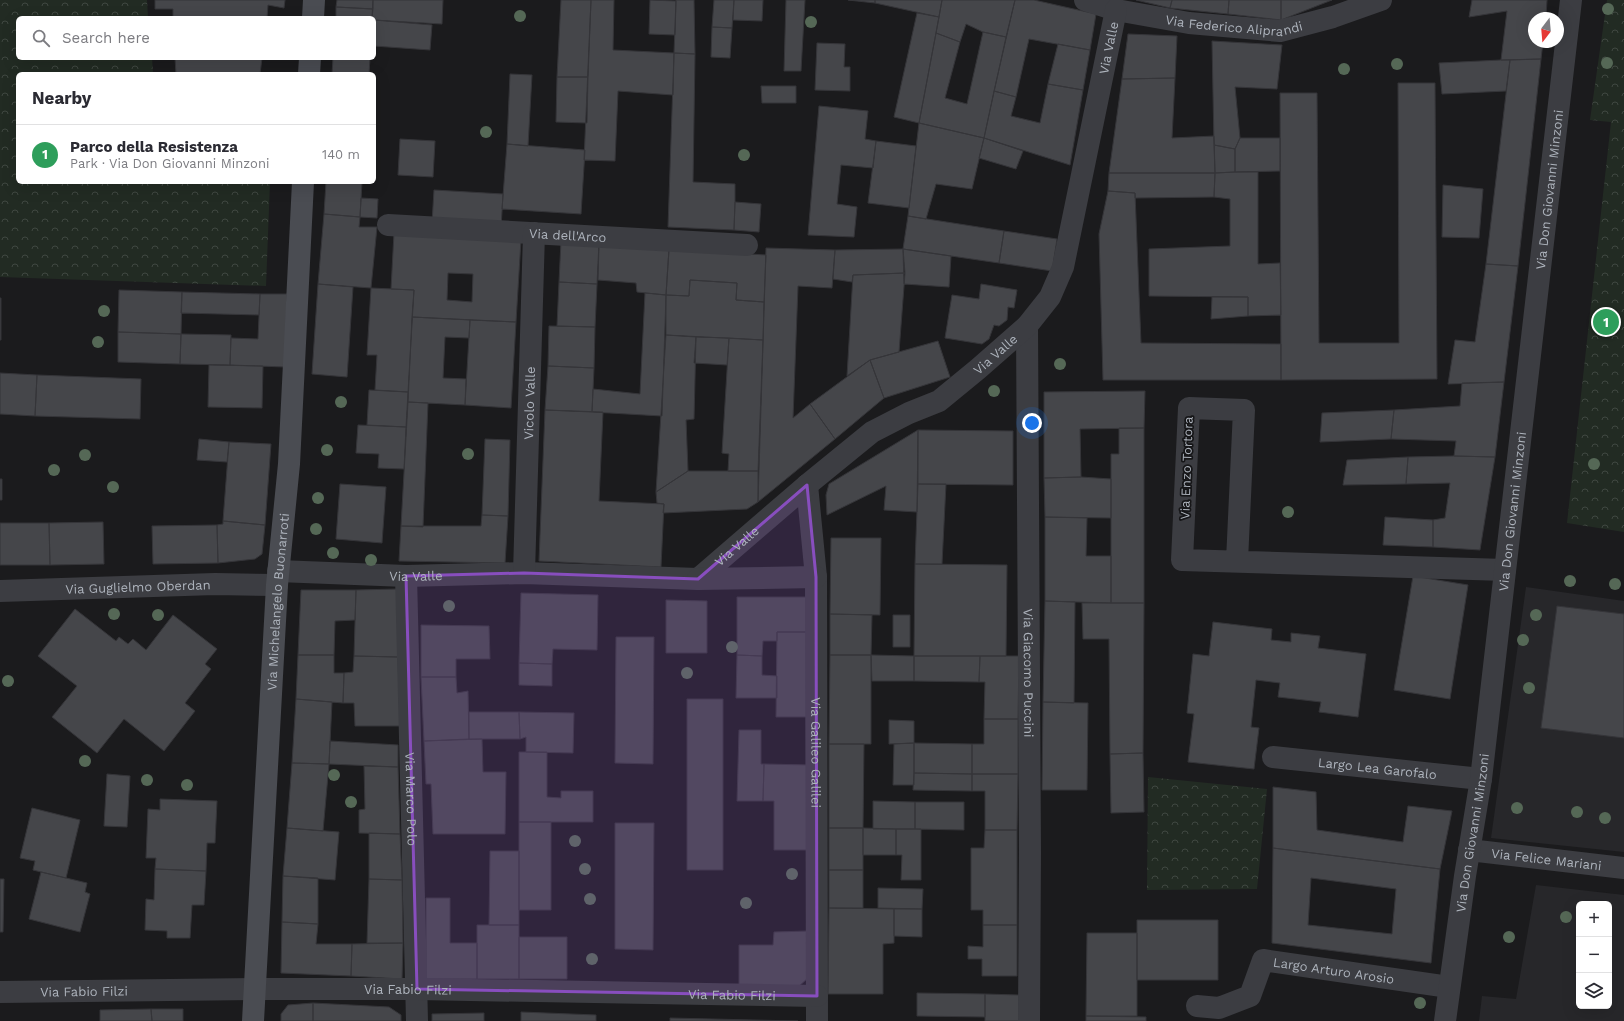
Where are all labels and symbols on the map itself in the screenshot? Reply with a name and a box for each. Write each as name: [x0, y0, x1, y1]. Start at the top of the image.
street label: Via Federico Aliprandi: [1164, 12, 1304, 39]
north arrow: [1528, 12, 1564, 48]
street label: Via Valle: [1096, 20, 1121, 76]
street label: Via Don Giovanni Minzoni: [1533, 109, 1566, 270]
street label: Via dell'Arco: [529, 226, 607, 245]
pin: 1: [1593, 307, 1619, 337]
street label: Via Valle: [970, 331, 1020, 378]
street label: Vicolo Valle: [521, 366, 538, 440]
your location: [1022, 413, 1042, 433]
street label: Via Enzo Tortora: [1177, 416, 1196, 520]
street label: Via Don Giovanni Minzoni: [1496, 431, 1529, 592]
street label: Via Michelangelo Buonarroti: [264, 512, 292, 691]
street label: Via Valle: [712, 523, 762, 569]
street label: Via Valle: [389, 568, 443, 584]
street label: Via Guglielmo Oberdan: [65, 577, 211, 597]
street label: Via Giacomo Puccini: [1021, 608, 1036, 737]
street label: Via Galileo Galilei: [808, 697, 824, 808]
street label: Via Marco Polo: [402, 752, 420, 846]
street label: Via Don Giovanni Minzoni: [1453, 753, 1492, 913]
street label: Largo Lea Garofalo: [1317, 755, 1438, 782]
street label: Via Felice Mariani: [1490, 846, 1602, 873]
street label: Largo Arturo Arosio: [1272, 955, 1395, 987]
street label: Via Fabio Filzi: [364, 982, 452, 998]
street label: Via Fabio Filzi: [40, 983, 128, 1000]
street label: Via Fabio Filzi: [688, 987, 776, 1003]

